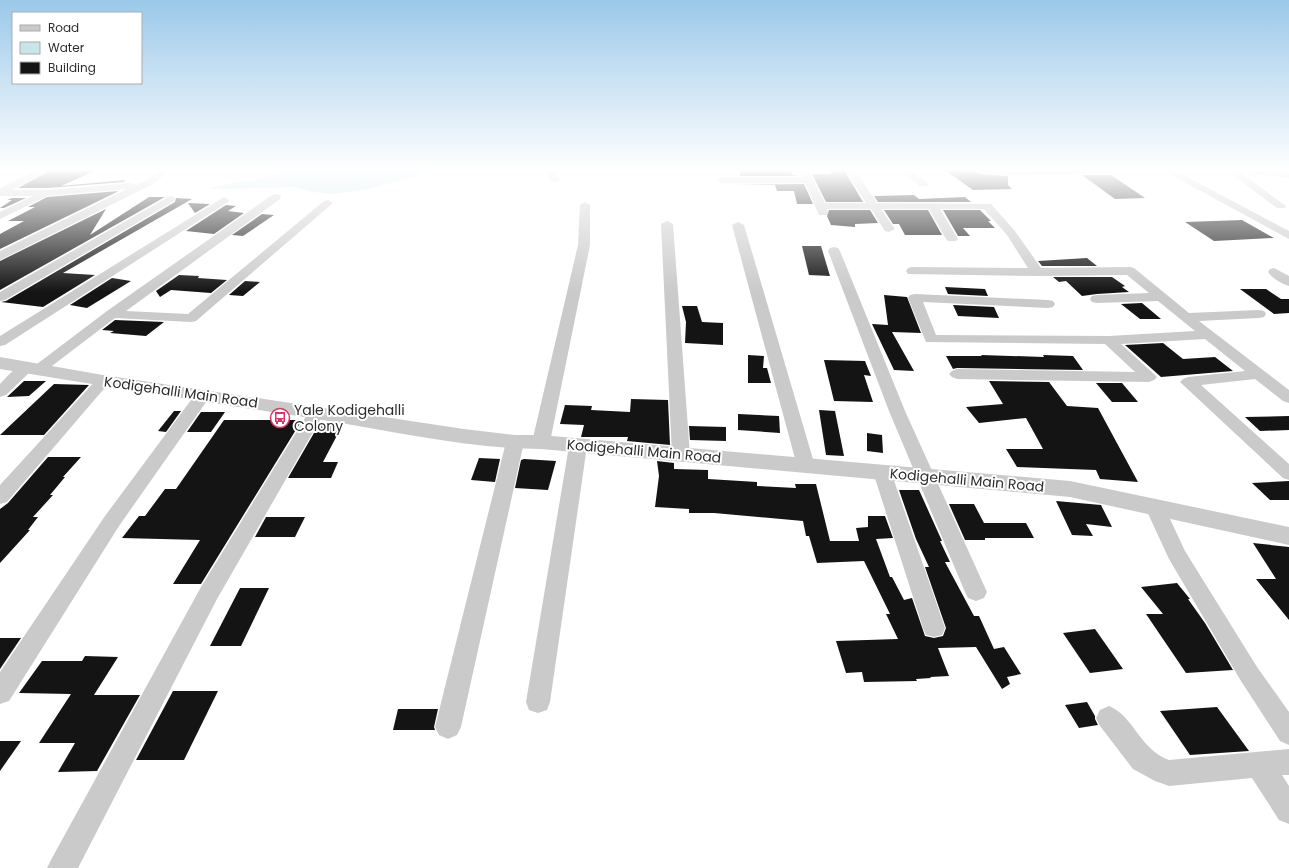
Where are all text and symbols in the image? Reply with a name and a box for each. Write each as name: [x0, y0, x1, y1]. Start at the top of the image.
legend: [12, 12, 142, 84]
text: Road: [48, 19, 79, 36]
text: Water: [48, 39, 85, 56]
text: Building: [48, 59, 96, 76]
street label: Kodigehalli Main Road: [103, 371, 259, 413]
place label: Yale Kodigehalli Colony: [294, 400, 405, 436]
bus stop icon: Yale Kodigehalli Colony: [269, 407, 291, 429]
street label: Kodigehalli Main Road: [566, 434, 722, 468]
street label: Kodigehalli Main Road: [889, 463, 1045, 497]

